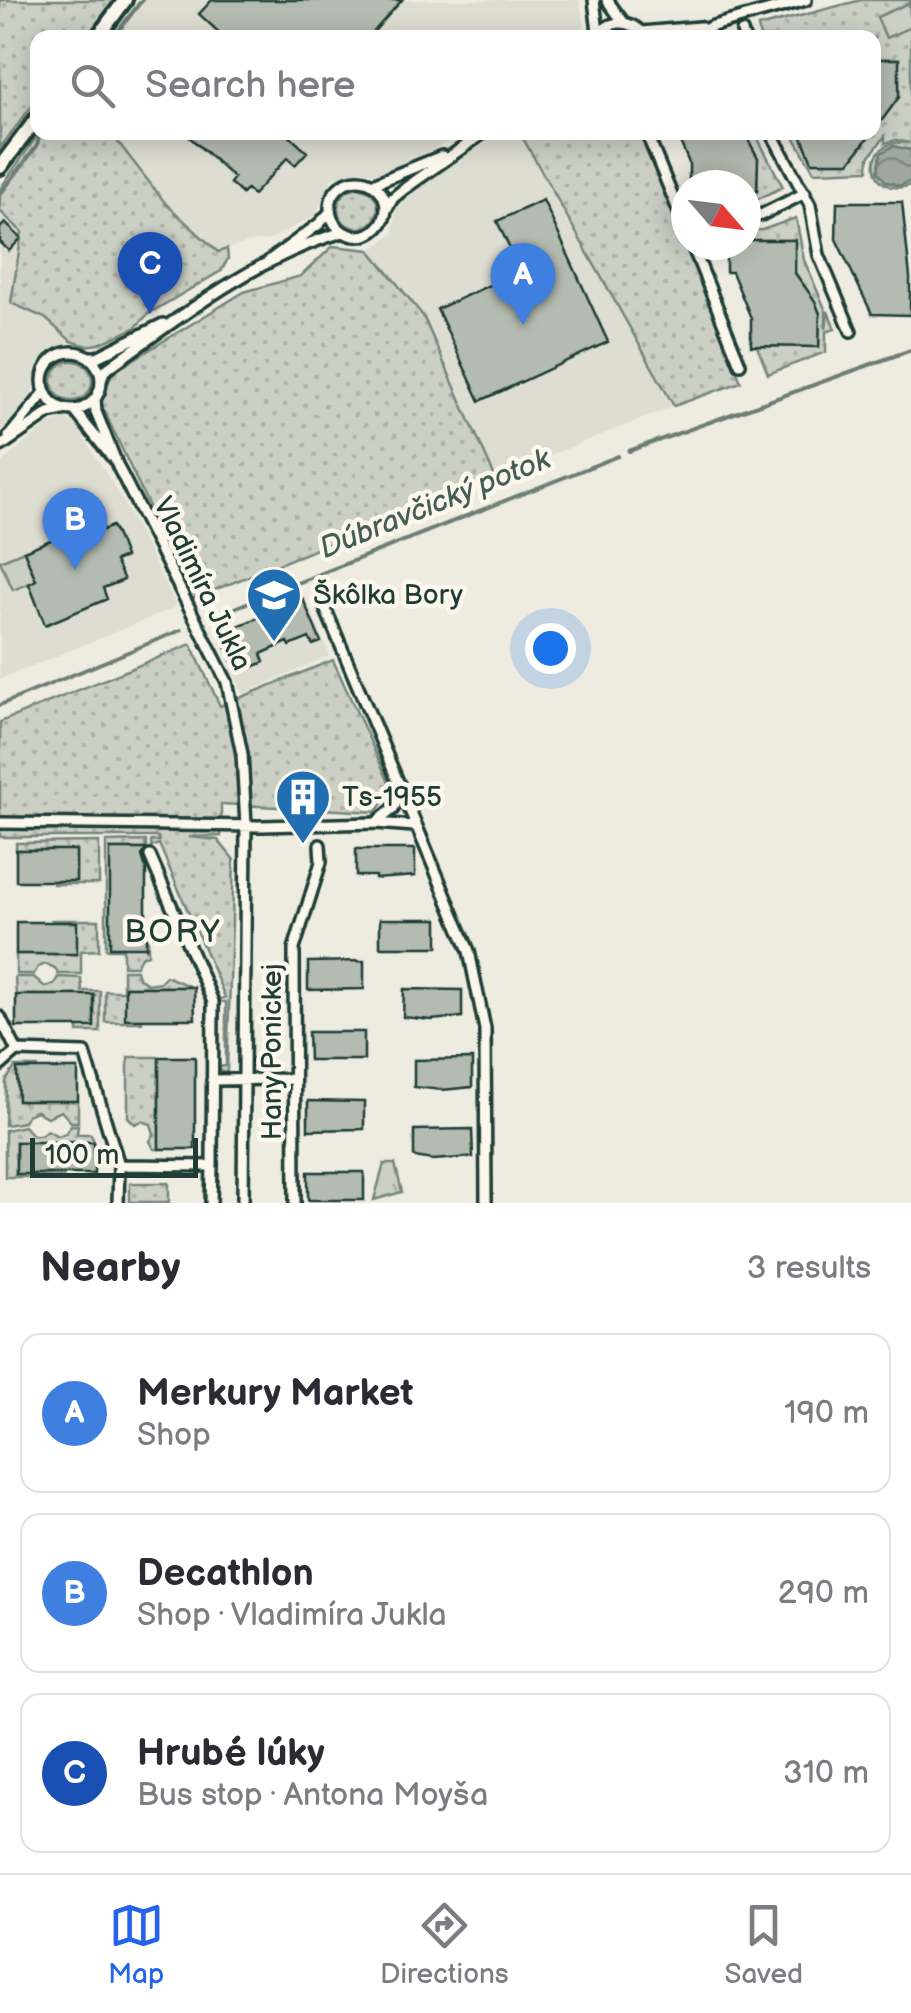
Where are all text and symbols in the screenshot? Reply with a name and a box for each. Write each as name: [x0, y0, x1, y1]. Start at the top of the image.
search box: [30, 30, 881, 140]
icon: search: [65, 58, 120, 113]
text: Search here: [145, 63, 356, 108]
north arrow: [671, 170, 761, 260]
pin: C: [118, 232, 182, 314]
pin: A: [490, 242, 556, 325]
water label: Dúbravčický potok: [314, 441, 557, 567]
pin: B: [42, 488, 108, 570]
street label: Vladimíra Jukla: [146, 492, 258, 676]
school or university icon: Škôlka Bory: [244, 565, 304, 644]
place label: Škôlka Bory: [313, 579, 463, 612]
your location: [525, 623, 576, 674]
building icon: Ts-1955: [273, 767, 333, 846]
place label: Ts-1955: [342, 781, 442, 814]
district label: BORY: [124, 913, 222, 952]
street label: Hany Ponickej: [256, 964, 289, 1140]
scale bar: [30, 1133, 198, 1178]
text: 100 m: [45, 1139, 119, 1172]
text: Nearby: [40, 1243, 180, 1294]
text: 3 results: [747, 1249, 871, 1288]
text: Merkury Market: [137, 1371, 413, 1416]
text: A: [65, 1394, 84, 1433]
text: 190 m: [784, 1394, 869, 1433]
text: Shop: [137, 1416, 211, 1455]
text: Decathlon: [137, 1551, 314, 1596]
text: B: [63, 1574, 86, 1613]
text: 290 m: [778, 1574, 869, 1613]
text: Shop · Vladimíra Jukla: [137, 1596, 447, 1635]
text: Hrubé lúky: [137, 1731, 325, 1776]
text: C: [63, 1754, 86, 1793]
text: 310 m: [783, 1754, 869, 1793]
text: Bus stop · Antona Moyša: [137, 1776, 488, 1815]
tab: Map: [108, 1898, 164, 1991]
tab: Directions: [380, 1898, 509, 1991]
tab: Saved: [725, 1898, 803, 1991]

